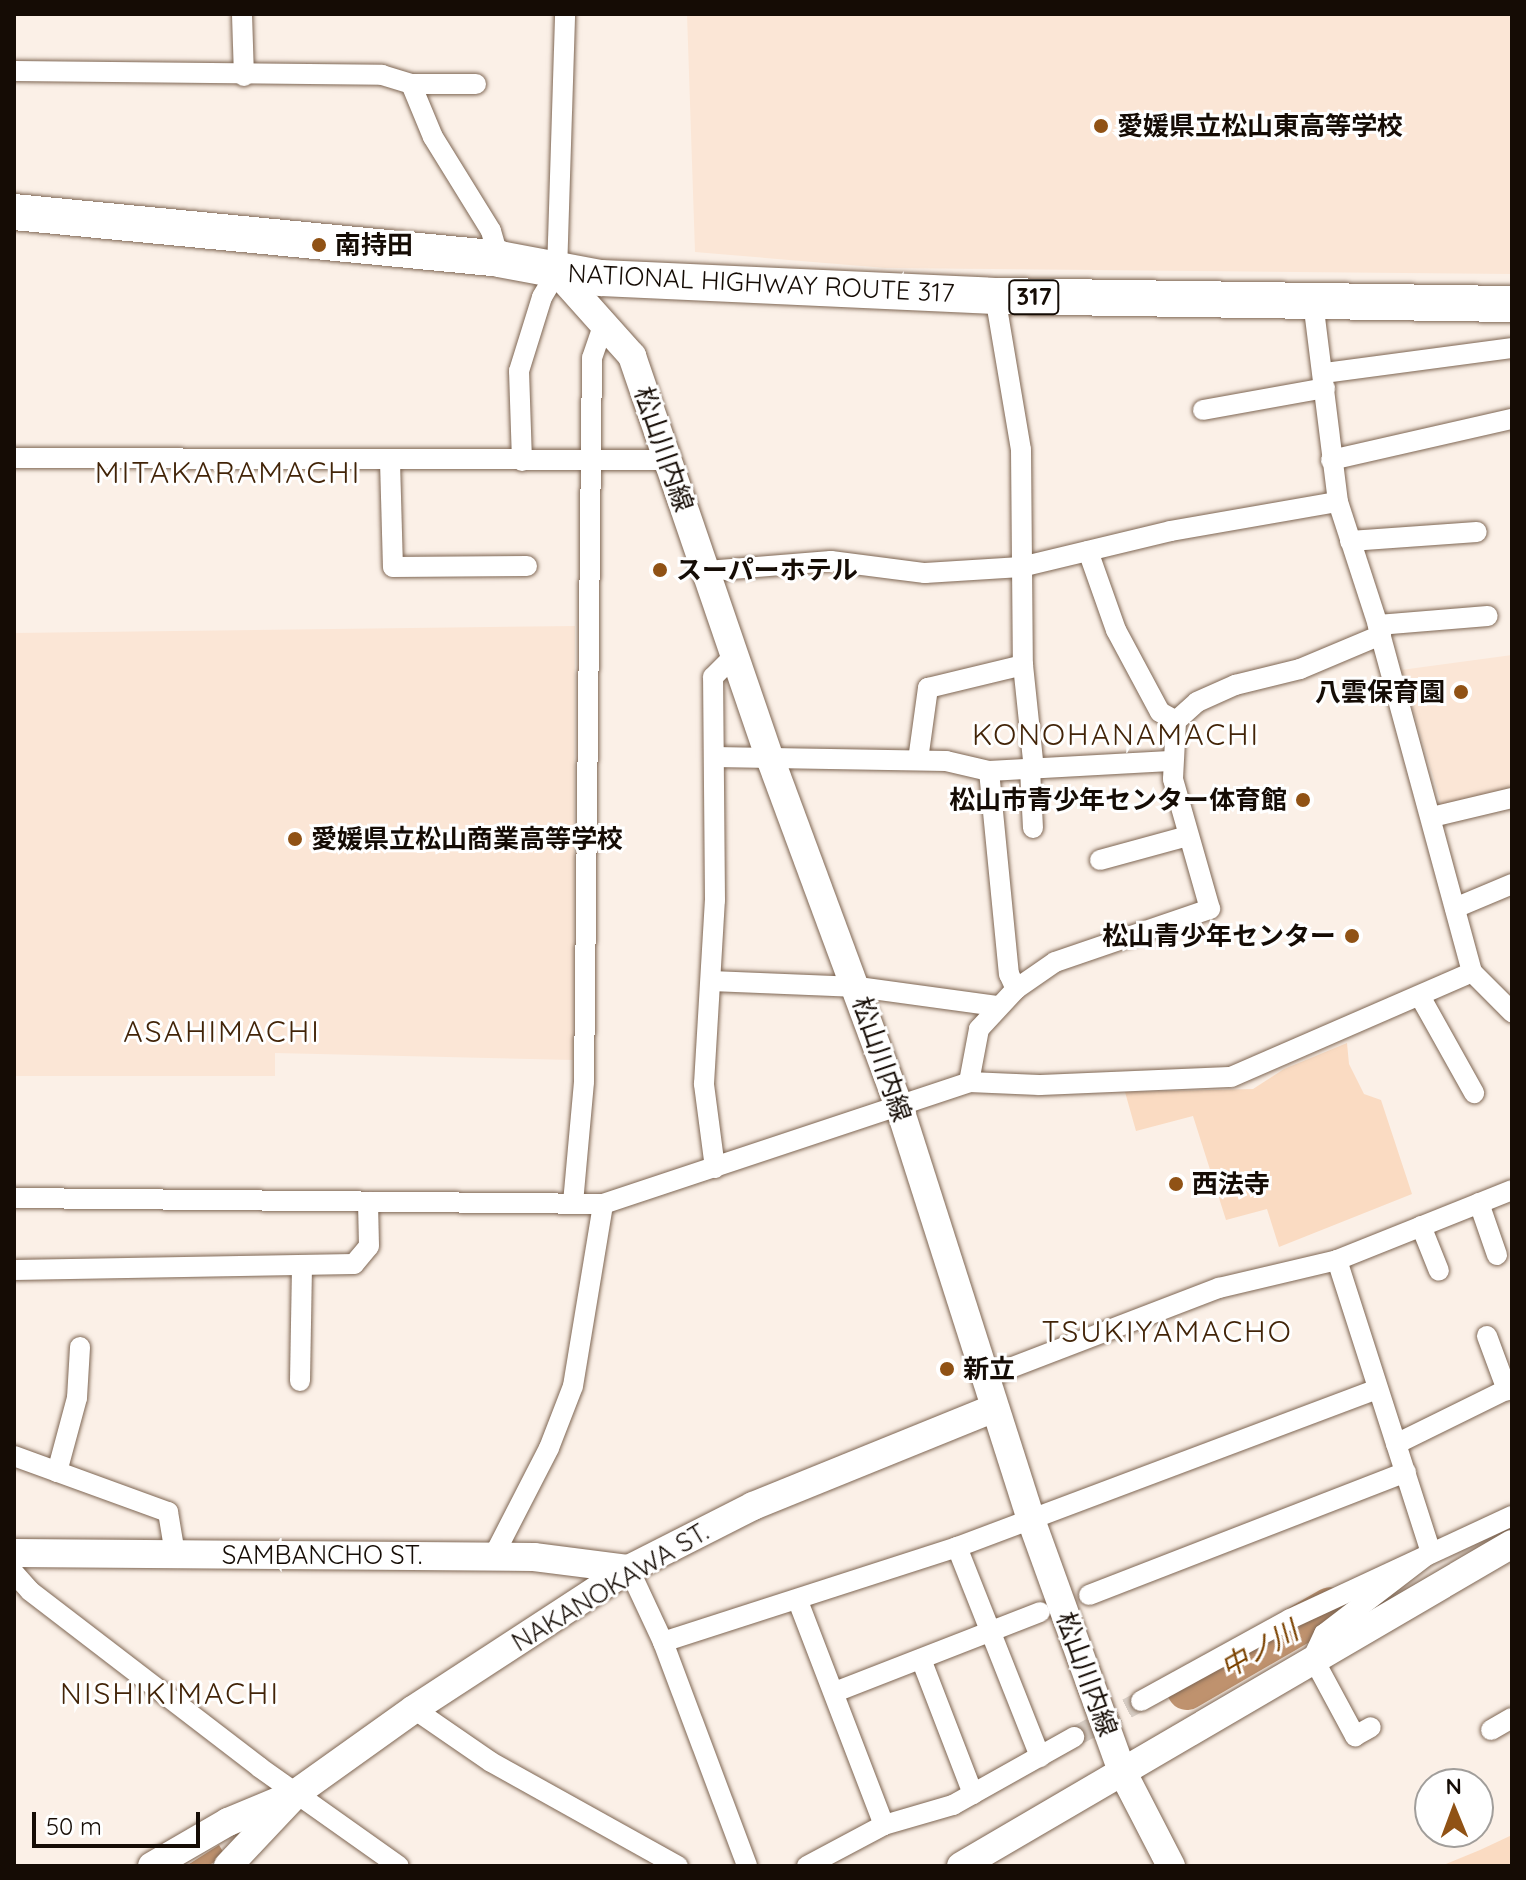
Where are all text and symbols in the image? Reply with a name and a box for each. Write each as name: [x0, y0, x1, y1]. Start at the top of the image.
place label: 愛媛県立松山東高等学校: [1117, 110, 1403, 142]
marker: 愛媛県立松山東高等学校: [1092, 117, 1110, 135]
place label: 南持田: [335, 229, 413, 261]
marker: 南持田: [310, 236, 328, 254]
street label: NATIONAL HIGHWAY ROUTE 317: [567, 257, 955, 309]
road number: 317: [1008, 277, 1060, 317]
street label: 松山川内線: [628, 382, 700, 516]
district label: MITAKARAMACHI: [95, 454, 361, 490]
place label: スーパーホテル: [676, 554, 858, 586]
marker: スーパーホテル: [651, 561, 669, 579]
place label: 八雲保育園: [1315, 676, 1445, 708]
marker: 八雲保育園: [1452, 683, 1470, 701]
district label: KONOHANAMACHI: [972, 716, 1260, 752]
place label: 松山市青少年センター体育館: [949, 784, 1287, 816]
marker: 松山市青少年センター体育館: [1294, 791, 1312, 809]
place label: 愛媛県立松山商業高等学校: [311, 823, 623, 855]
marker: 愛媛県立松山商業高等学校: [286, 830, 304, 848]
place label: 松山青少年センター: [1102, 920, 1336, 952]
marker: 松山青少年センター: [1343, 927, 1361, 945]
street label: 松山川内線: [846, 992, 918, 1126]
district label: ASAHIMACHI: [123, 1013, 321, 1049]
place label: 西法寺: [1192, 1168, 1270, 1200]
marker: 西法寺: [1167, 1175, 1185, 1193]
district label: TSUKIYAMACHO: [1041, 1313, 1293, 1349]
place label: 新立: [963, 1353, 1015, 1385]
marker: 新立: [938, 1360, 956, 1378]
street label: NAKANOKAWA ST.: [506, 1516, 714, 1658]
street label: SAMBANCHO ST.: [222, 1539, 422, 1571]
street label: 松山川内線: [1050, 1608, 1124, 1740]
water label: 中ノ川: [1214, 1613, 1304, 1685]
district label: NISHIKIMACHI: [60, 1675, 280, 1711]
north arrow: [1414, 1768, 1494, 1848]
text: N: [1445, 1772, 1462, 1800]
scale bar: [36, 1796, 204, 1846]
text: 50 m: [46, 1811, 102, 1841]

